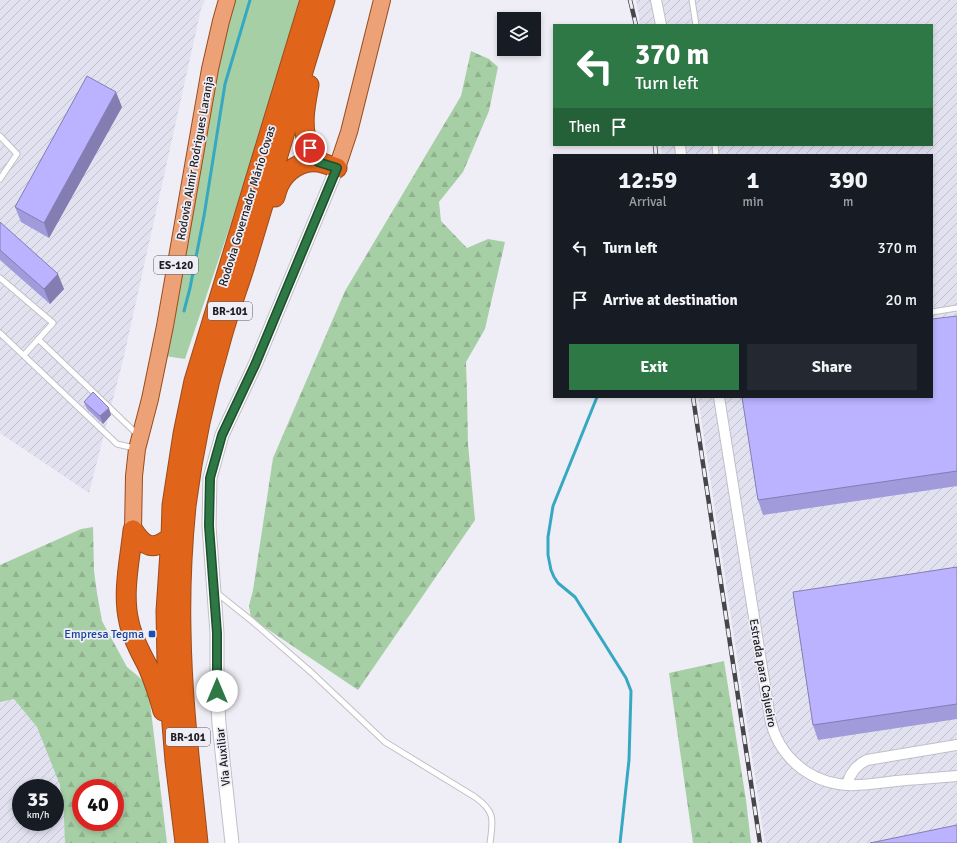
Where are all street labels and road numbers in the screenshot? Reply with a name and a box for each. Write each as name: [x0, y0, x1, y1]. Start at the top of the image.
street label: Rodovia Almir Rodrigues Laranja: [174, 75, 217, 241]
street label: Rodovia Governador Mário Covas: [216, 124, 279, 288]
road number: ES-120: [154, 256, 198, 274]
road number: BR-101: [208, 302, 252, 320]
street label: Estrada para Cajueiro: [746, 618, 779, 729]
street label: Via Auxiliar: [213, 726, 234, 787]
road number: BR-101: [166, 728, 210, 746]

